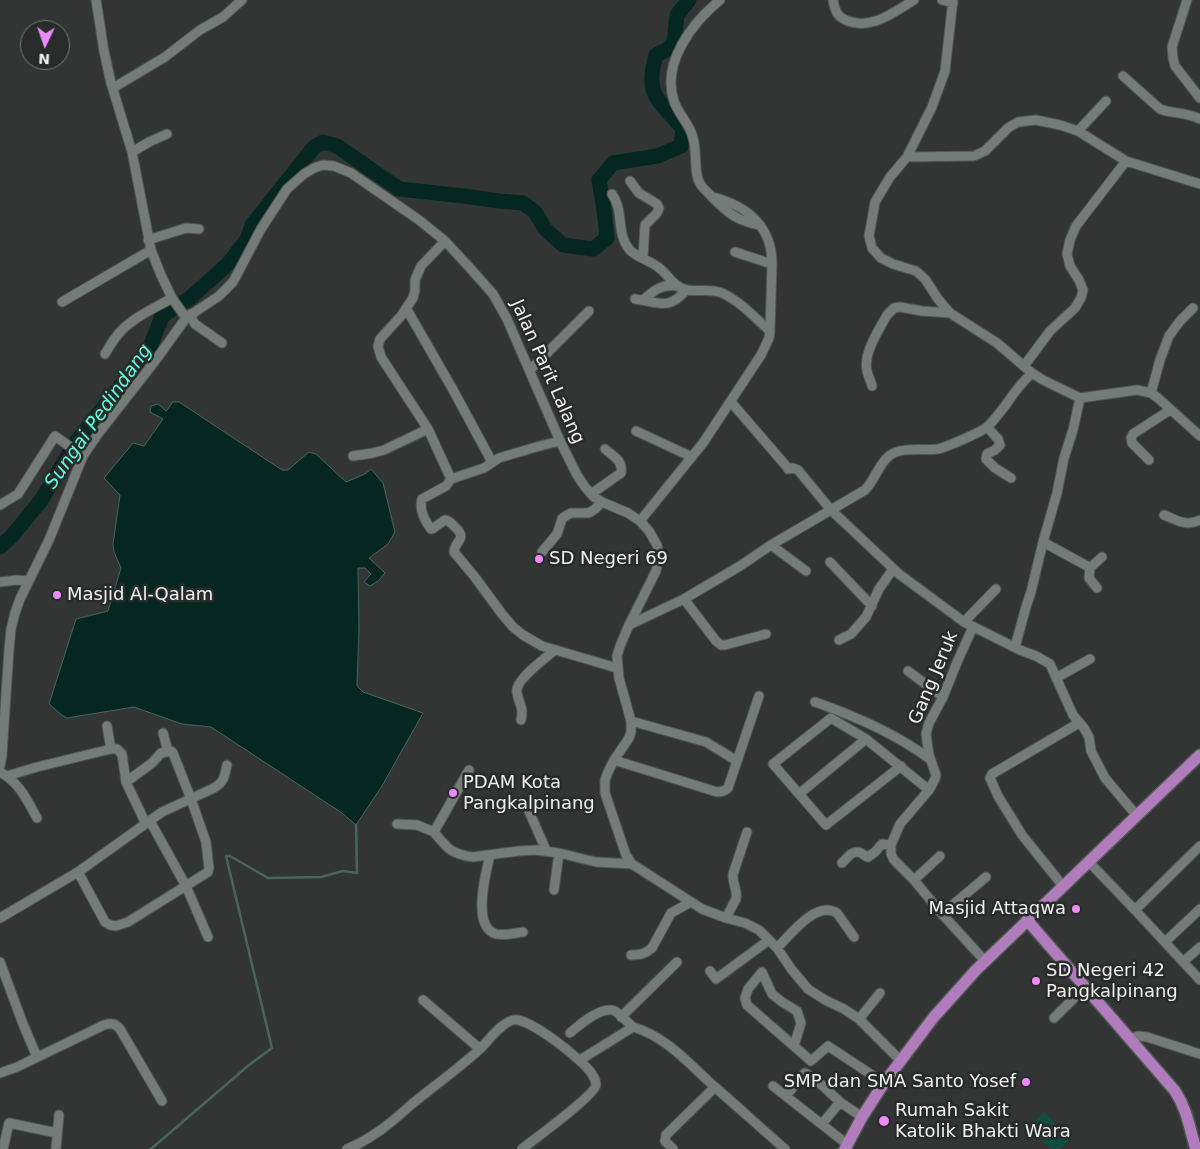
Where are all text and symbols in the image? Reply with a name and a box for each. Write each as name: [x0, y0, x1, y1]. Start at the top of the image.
north arrow: [20, 20, 70, 70]
text: N: [38, 51, 51, 67]
street label: Jalan Parit Lalang: [505, 296, 589, 448]
water label: Sungai Pedindang: [40, 340, 158, 494]
place label: SD Negeri 69: [549, 548, 668, 570]
marker: SD Negeri 69: [533, 553, 545, 565]
place label: Masjid Al-Qalam: [67, 584, 213, 606]
marker: Masjid Al-Qalam: [51, 589, 63, 601]
street label: Gang Jeruk: [905, 628, 963, 728]
place label: PDAM Kota Pangkalpinang: [463, 772, 595, 814]
marker: PDAM Kota Pangkalpinang: [447, 787, 459, 799]
place label: Masjid Attaqwa: [929, 898, 1066, 920]
marker: Masjid Attaqwa: [1070, 903, 1082, 915]
place label: SD Negeri 42 Pangkalpinang: [1046, 960, 1178, 1002]
marker: SD Negeri 42 Pangkalpinang: [1030, 975, 1042, 987]
place label: SMP dan SMA Santo Yosef: [784, 1071, 1016, 1093]
marker: SMP dan SMA Santo Yosef: [1020, 1076, 1032, 1088]
place label: Rumah Sakit Katolik Bhakti Wara: [895, 1100, 1071, 1142]
marker: Rumah Sakit Katolik Bhakti Wara: [877, 1114, 891, 1128]

